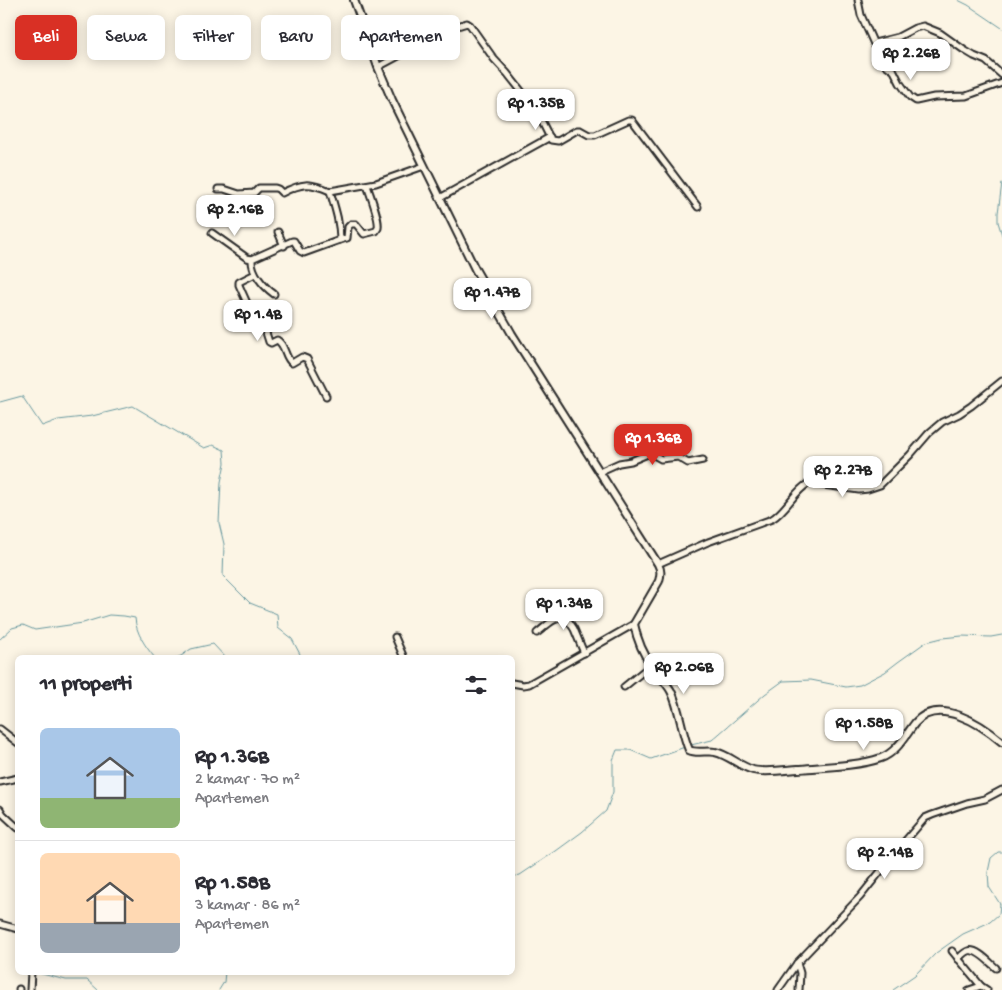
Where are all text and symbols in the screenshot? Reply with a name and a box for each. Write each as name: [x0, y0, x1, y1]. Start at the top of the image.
chip: Beli: [15, 15, 77, 60]
chip: Sewa: [87, 15, 165, 60]
chip: Filter: [175, 15, 251, 60]
chip: Baru: [261, 15, 331, 60]
chip: Apartemen: [341, 15, 460, 60]
pin: Rp 2.26B: [859, 38, 963, 81]
text: Rp 2.26B: [882, 45, 940, 64]
pin: Rp 1.35B: [484, 88, 588, 131]
text: Rp 1.35B: [508, 95, 564, 114]
pin: Rp 2.16B: [183, 194, 287, 237]
text: Rp 2.16B: [207, 201, 263, 220]
pin: Rp 1.47B: [440, 278, 544, 320]
text: Rp 1.47B: [464, 284, 520, 303]
pin: Rp 1.4B: [212, 300, 304, 342]
text: Rp 1.4B: [234, 306, 282, 325]
pin: Rp 1.36B: [601, 424, 705, 466]
text: Rp 1.36B: [625, 430, 681, 449]
pin: Rp 2.27B: [791, 456, 895, 498]
text: Rp 2.27B: [814, 462, 872, 481]
pin: Rp 1.34B: [512, 588, 616, 631]
text: Rp 1.34B: [536, 595, 592, 614]
pin: Rp 2.06B: [632, 652, 736, 695]
text: Rp 2.06B: [655, 659, 713, 678]
icon: filters: [462, 671, 490, 699]
text: 11 properti: [40, 673, 132, 698]
pin: Rp 1.58B: [812, 708, 916, 751]
text: Rp 1.58B: [836, 715, 892, 734]
text: Rp 1.36B: [195, 746, 269, 771]
icon: home: [80, 748, 140, 808]
text: 2 kamar · 70 m²: [195, 771, 300, 790]
text: Apartemen: [195, 790, 269, 809]
pin: Rp 2.14B: [833, 838, 937, 880]
text: Rp 2.14B: [857, 844, 913, 863]
text: Rp 1.58B: [195, 872, 270, 897]
icon: home: [80, 873, 140, 933]
text: 3 kamar · 86 m²: [195, 897, 300, 916]
text: Apartemen: [195, 916, 269, 935]

